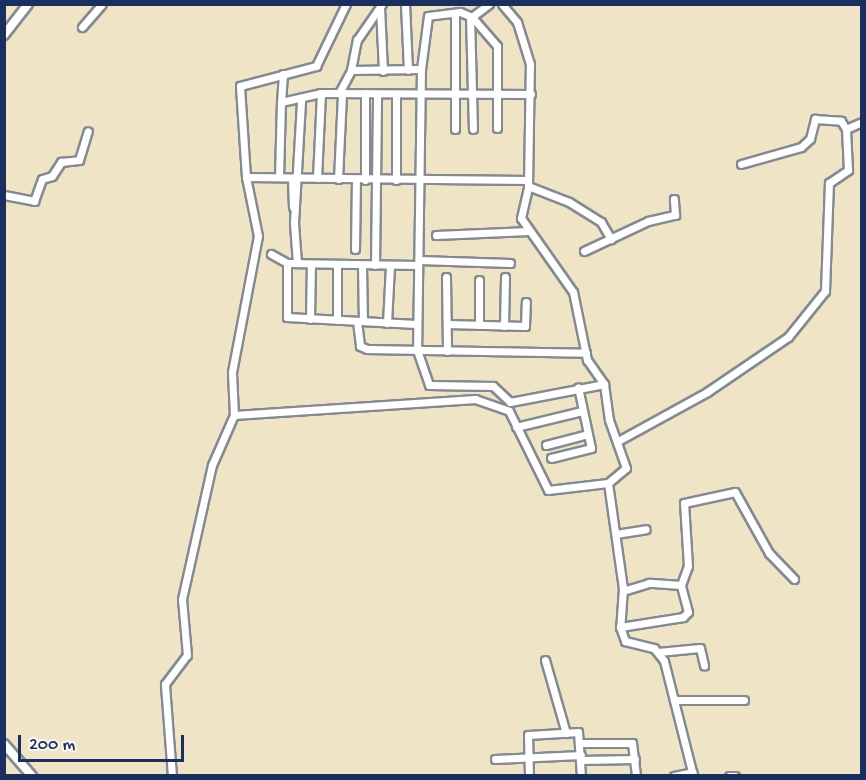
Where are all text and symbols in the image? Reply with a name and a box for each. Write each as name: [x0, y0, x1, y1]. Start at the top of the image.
scale bar: [21, 723, 188, 761]
text: 200 m: [29, 735, 75, 756]

